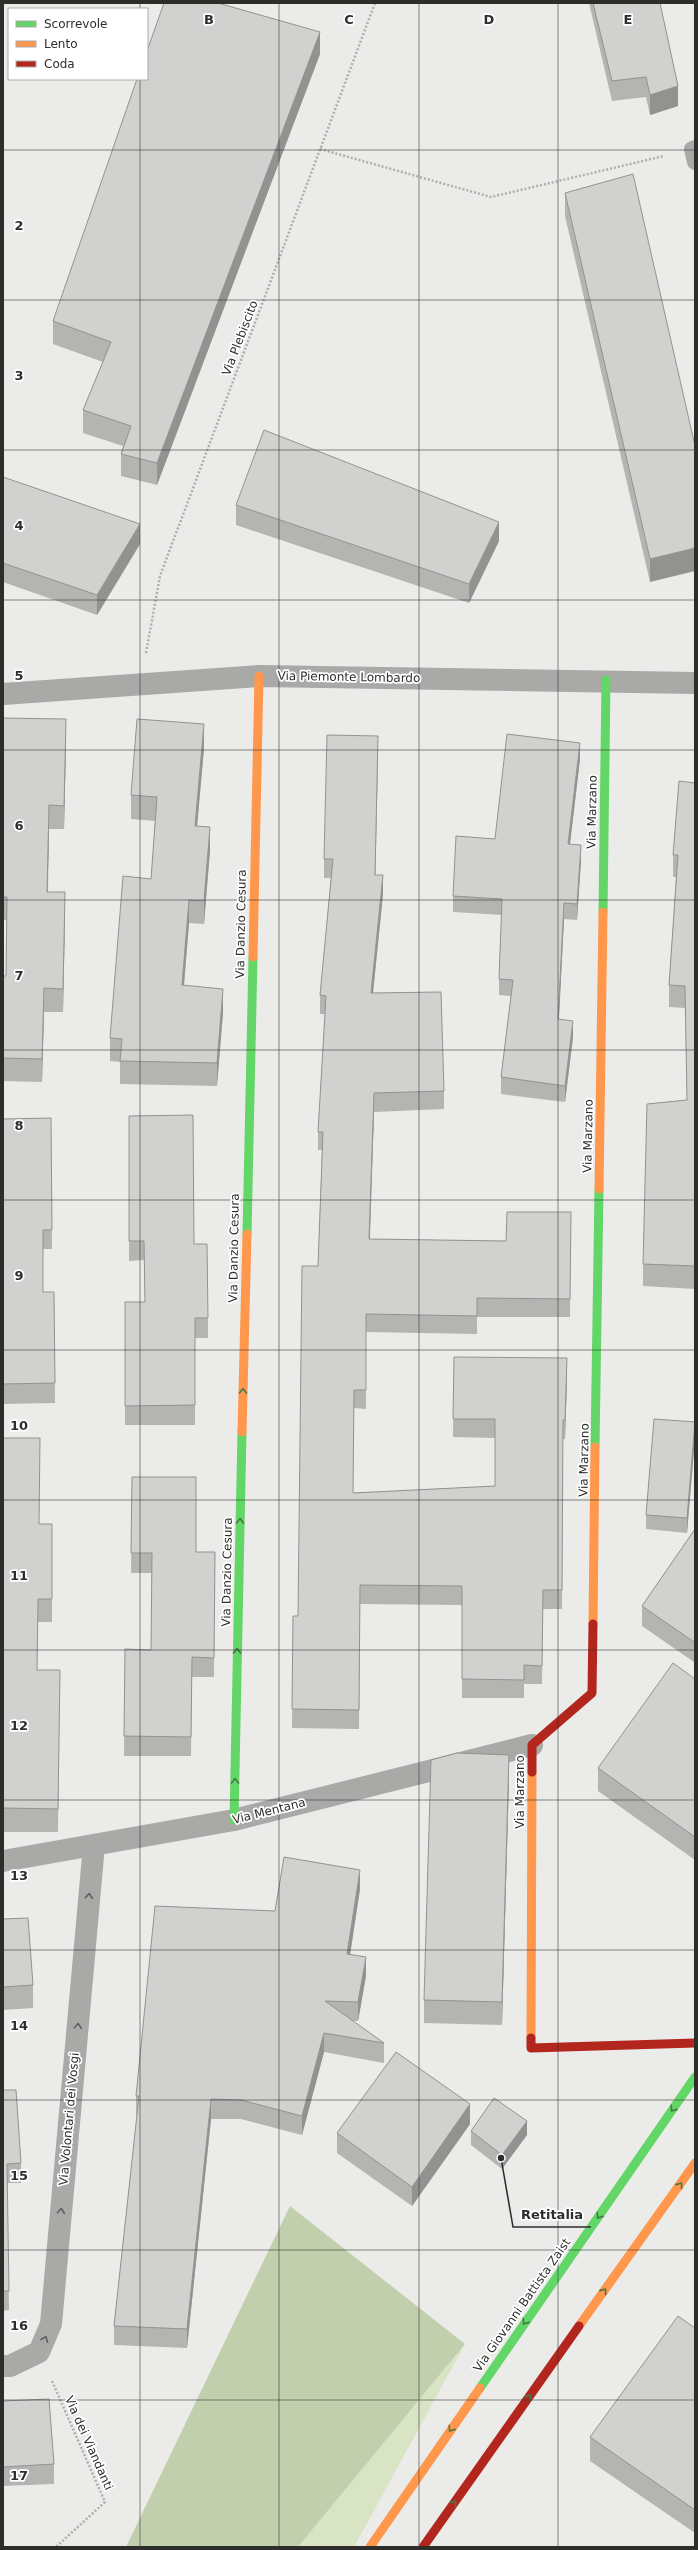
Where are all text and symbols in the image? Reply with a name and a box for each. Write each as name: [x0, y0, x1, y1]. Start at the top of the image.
legend: [8, 8, 148, 80]
text: B: [204, 12, 214, 27]
text: C: [344, 12, 354, 27]
text: D: [484, 12, 495, 27]
text: E: [624, 12, 632, 27]
text: Scorrevole: [44, 17, 108, 31]
text: Lento: [44, 37, 78, 51]
text: Coda: [44, 57, 75, 71]
text: 2: [14, 218, 24, 233]
street label: Via Plebiscito: [219, 298, 261, 378]
text: 3: [14, 368, 24, 383]
text: 4: [14, 518, 24, 533]
text: 5: [14, 668, 24, 683]
street label: Via Piemonte Lombardo: [277, 669, 421, 685]
street label: Via Marzano: [584, 775, 600, 849]
text: 6: [14, 818, 24, 833]
street label: Via Danzio Cesura: [233, 869, 249, 979]
text: 7: [14, 968, 24, 983]
street label: Via Marzano: [580, 1099, 596, 1173]
text: 8: [14, 1118, 24, 1133]
street label: Via Danzio Cesura: [226, 1193, 242, 1303]
text: 9: [14, 1268, 24, 1283]
one-way arrow: [239, 1388, 247, 1394]
text: 10: [10, 1418, 28, 1433]
street label: Via Marzano: [576, 1423, 592, 1497]
street label: Via Danzio Cesura: [219, 1517, 235, 1627]
one-way arrow: [236, 1518, 244, 1524]
text: 11: [10, 1568, 28, 1583]
one-way arrow: [233, 1648, 242, 1654]
text: 12: [10, 1718, 28, 1733]
street label: Via Marzano: [513, 1755, 527, 1829]
one-way arrow: [230, 1778, 239, 1784]
street label: Via Mentana: [231, 1795, 307, 1827]
text: 13: [10, 1868, 28, 1883]
one-way arrow: [85, 1893, 94, 1899]
text: 14: [10, 2018, 28, 2033]
one-way arrow: [73, 2023, 82, 2029]
street label: Via Volontari dei Vosgi: [56, 2052, 82, 2186]
one-way arrow: [671, 2104, 678, 2111]
text: 15: [10, 2168, 28, 2183]
one-way arrow: [675, 2182, 682, 2189]
callout: Retitalia: [513, 2202, 591, 2227]
text: Retitalia: [521, 2207, 583, 2222]
one-way arrow: [56, 2208, 65, 2214]
one-way arrow: [597, 2211, 604, 2218]
street label: Via Giovanni Battista Zaist: [471, 2235, 574, 2374]
one-way arrow: [599, 2288, 607, 2295]
text: 16: [10, 2318, 28, 2333]
one-way arrow: [523, 2318, 530, 2325]
one-way arrow: [40, 2336, 48, 2343]
street label: Via dei Viandanti: [62, 2394, 116, 2492]
one-way arrow: [524, 2394, 532, 2401]
one-way arrow: [449, 2425, 456, 2432]
text: 17: [10, 2468, 28, 2483]
one-way arrow: [449, 2500, 457, 2507]

